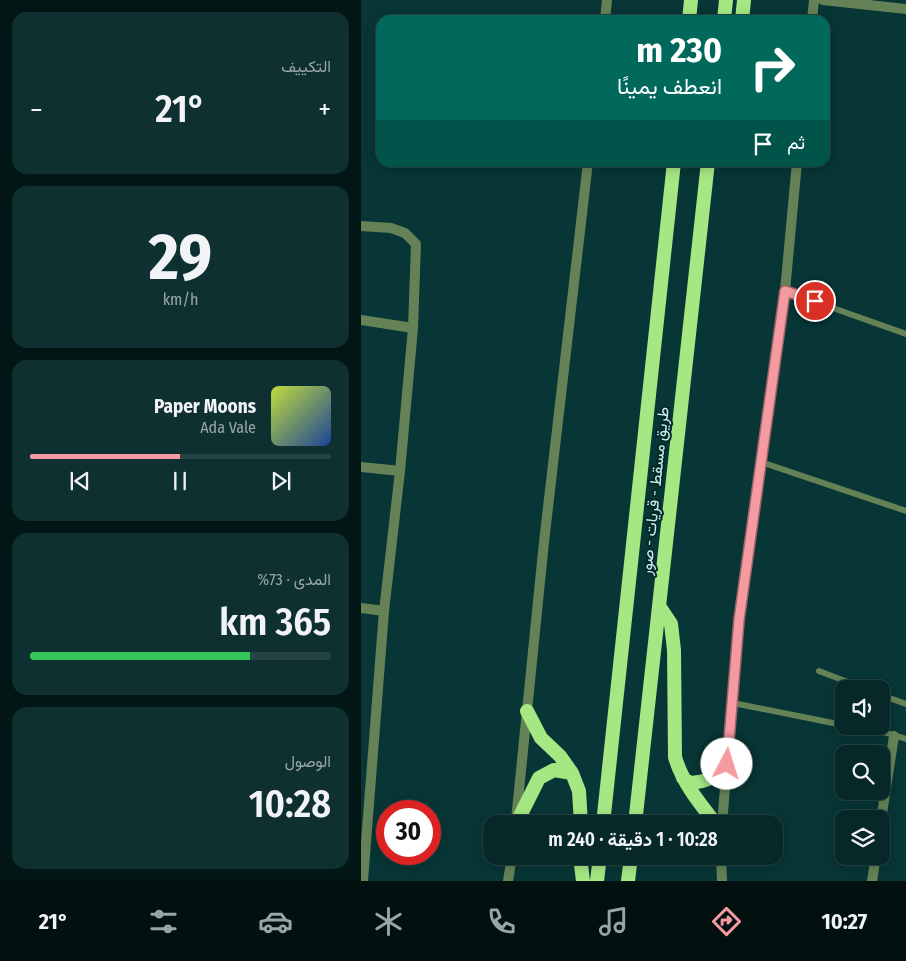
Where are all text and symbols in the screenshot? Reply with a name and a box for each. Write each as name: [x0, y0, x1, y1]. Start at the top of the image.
text: 230 m: [636, 29, 722, 71]
icon: right: [740, 35, 805, 100]
text: التكييف: [281, 57, 331, 76]
text: انعطف يمينًا: [617, 73, 722, 100]
text: 21°: [155, 86, 206, 132]
text: −: [30, 93, 43, 126]
text: +: [318, 93, 331, 126]
icon: arrive: [749, 130, 777, 158]
text: ثم: [787, 131, 805, 154]
text: 29: [149, 218, 212, 296]
pin: [794, 280, 836, 322]
icon: arrive: [801, 287, 829, 315]
text: km/h: [163, 290, 198, 309]
text: Paper Moons: [154, 395, 256, 418]
street label: طريق مسقط - قريات - صور: [636, 406, 674, 577]
text: Ada Vale: [200, 418, 256, 437]
icon: previous: [66, 467, 94, 495]
icon: pause: [166, 467, 194, 495]
icon: next: [267, 467, 295, 495]
text: المدى · 73%: [257, 570, 331, 589]
text: 365 km: [219, 599, 331, 645]
map controls: [835, 680, 890, 865]
button: sound: [835, 680, 890, 735]
position arrow: [700, 737, 752, 789]
button: search: [835, 745, 890, 800]
text: الوصول: [285, 752, 331, 771]
text: 10:28: [249, 781, 331, 827]
speed limit sign: 30: [376, 800, 441, 865]
button: layers: [835, 810, 890, 865]
text: 10:28 · 1 دقيقة · 240 m: [548, 828, 718, 851]
icon: filters: [146, 904, 181, 939]
icon: car: [258, 904, 293, 939]
icon: climate: [371, 904, 406, 939]
icon: phone: [484, 904, 519, 939]
icon: music: [596, 904, 631, 939]
icon: directions: [709, 904, 744, 939]
text: 21°: [39, 908, 68, 935]
text: 10:27: [821, 908, 867, 935]

